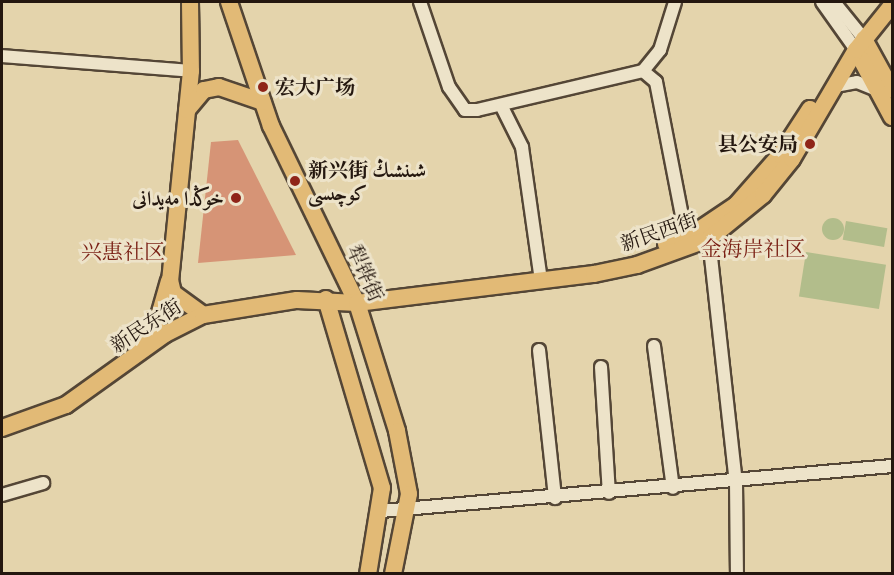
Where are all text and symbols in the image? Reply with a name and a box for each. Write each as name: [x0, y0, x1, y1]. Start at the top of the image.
place label: 宏大广场: [275, 75, 355, 99]
marker: 宏大广场: [256, 80, 270, 94]
place label: 县公安局: [718, 132, 798, 156]
marker: 县公安局: [803, 137, 817, 151]
place label: 新兴街 شىنشىڭ كوچىسى: [308, 158, 426, 205]
marker: 新兴街 شىنشىڭ كوچىسى: [286, 172, 304, 190]
place label: خوڭدا مەيدانى: [132, 186, 224, 210]
marker: خوڭدا مەيدانى: [229, 191, 243, 205]
street label: 新民西街: [617, 208, 701, 256]
district label: 金海岸社区: [701, 236, 805, 262]
district label: 兴惠社区: [81, 239, 165, 265]
street label: 犁铧街: [342, 241, 388, 305]
street label: 新民东街: [106, 294, 186, 358]

